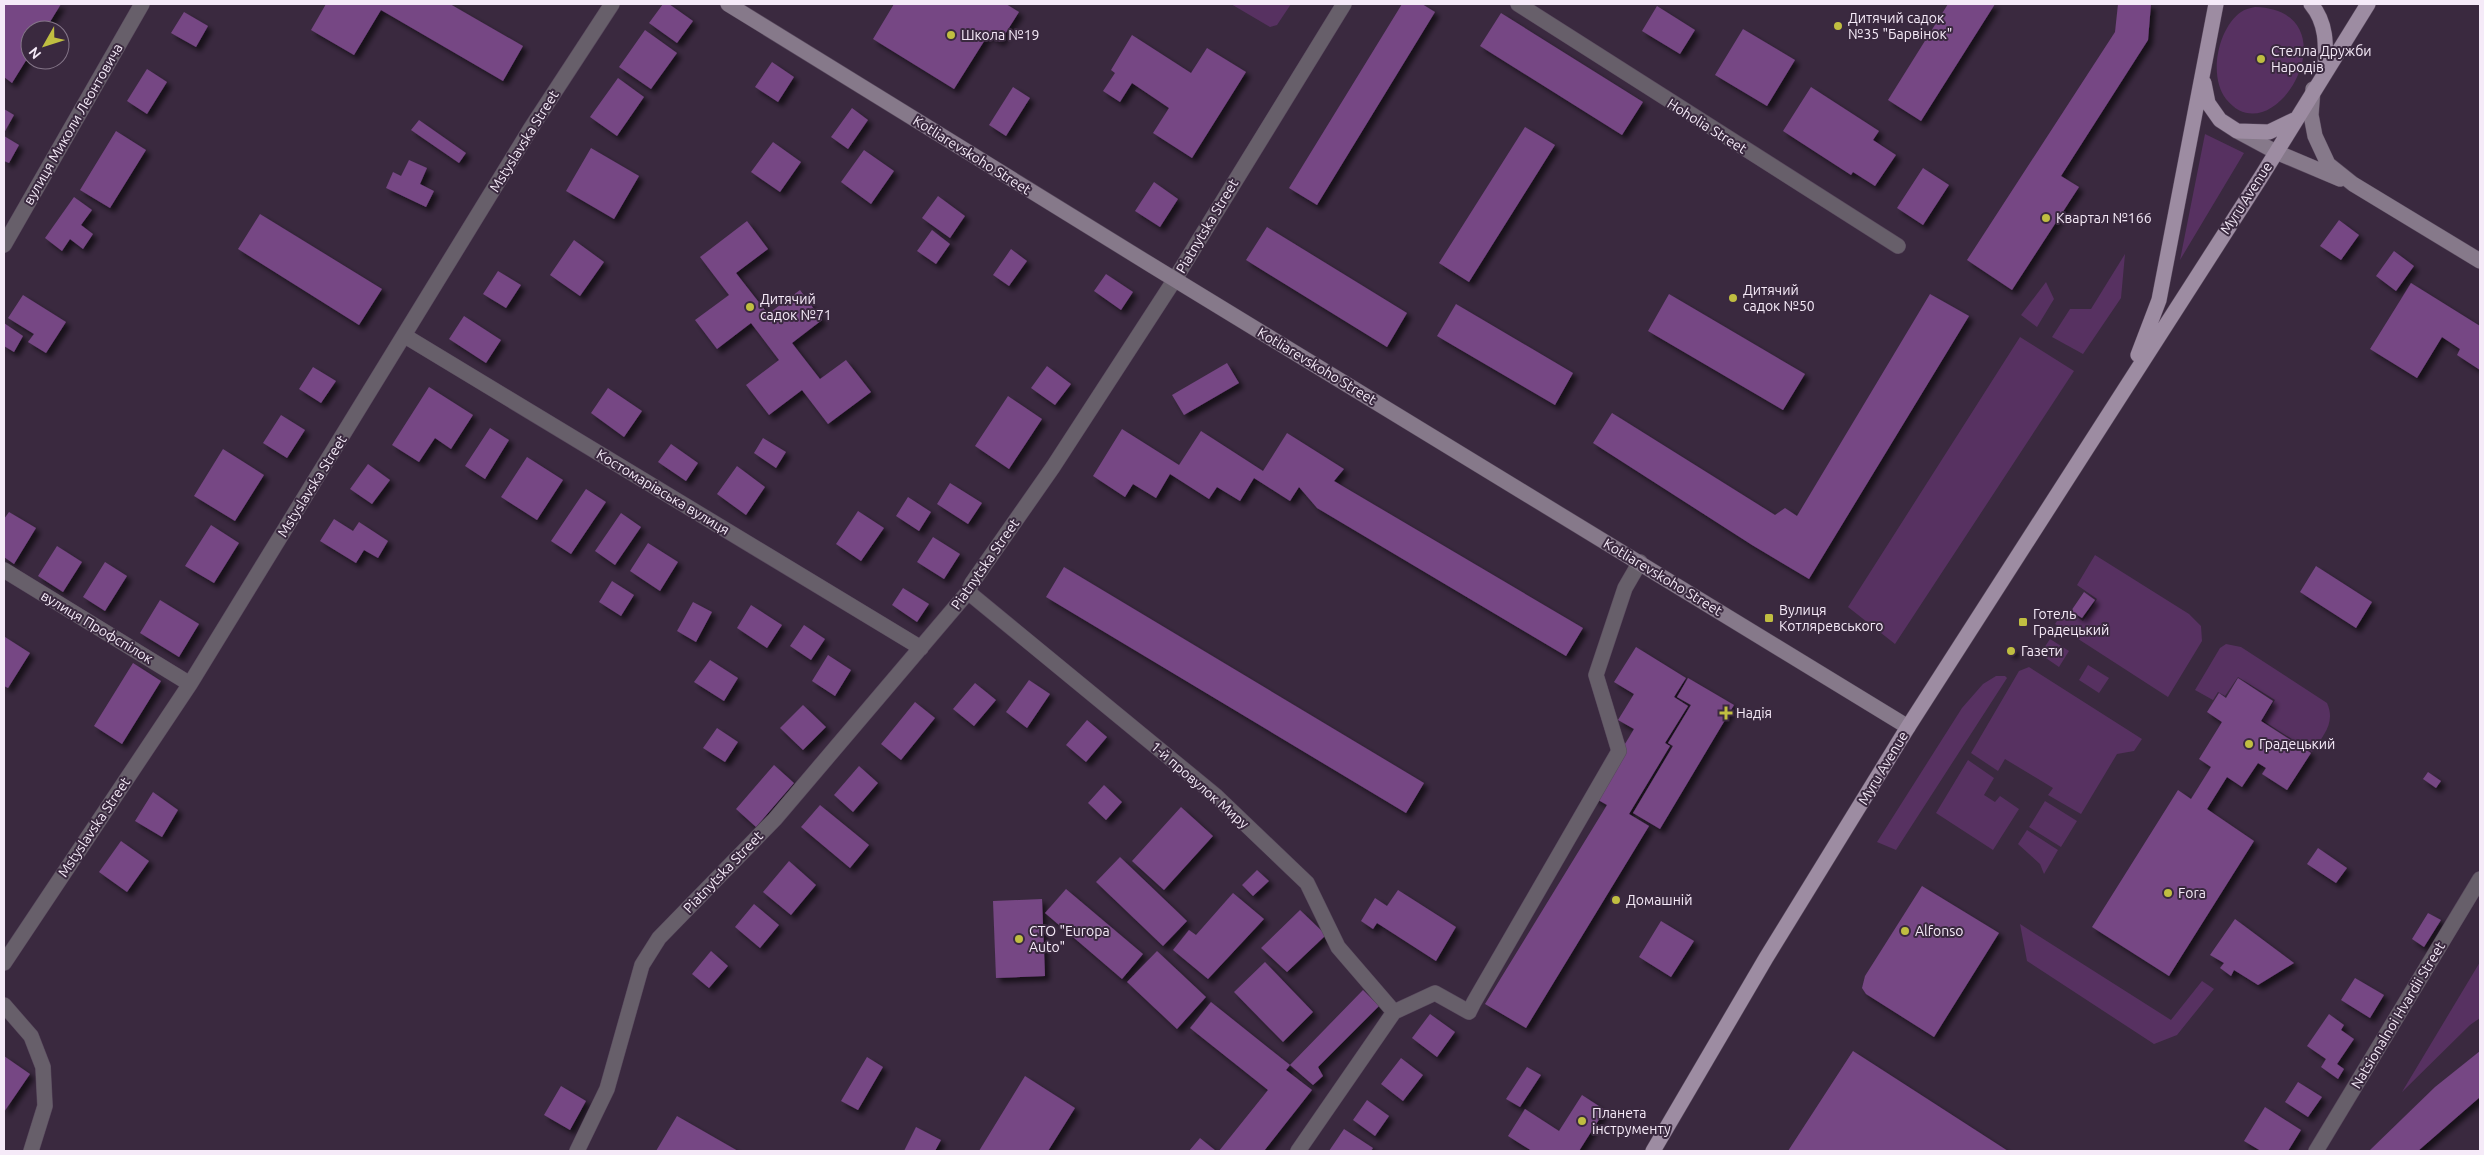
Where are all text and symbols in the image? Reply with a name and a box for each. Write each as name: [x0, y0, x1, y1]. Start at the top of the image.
place label: Дитячий садок №35 "Барвінок": [1848, 10, 1952, 42]
north arrow: [20, 20, 70, 70]
marker: Дитячий садок №35 "Барвінок": [1832, 20, 1844, 32]
place label: Школа №19: [961, 27, 1040, 43]
marker: Школа №19: [945, 29, 957, 41]
street label: вулиця Миколи Леонтовича: [20, 41, 126, 207]
place label: Стелла Дружби Народiв: [2271, 43, 2372, 75]
text: N: [25, 44, 44, 62]
marker: Стелла Дружби Народiв: [2255, 53, 2267, 65]
street label: Mstyslavska Street: [486, 87, 562, 195]
street label: Hoholia Street: [1664, 95, 1750, 157]
street label: Kotliarevskoho Street: [910, 112, 1034, 198]
street label: Myru Avenue: [2217, 159, 2275, 237]
street label: Piatnytska Street: [1173, 176, 1242, 276]
place label: Квартал №166: [2056, 210, 2152, 226]
marker: Квартал №166: [2040, 212, 2052, 224]
place label: Дитячий садок №50: [1743, 282, 1815, 314]
place label: Дитячий садок №71: [760, 291, 832, 323]
marker: Дитячий садок №50: [1727, 292, 1739, 304]
marker: Дитячий садок №71: [744, 301, 756, 313]
street label: Kotliarevskoho Street: [1255, 324, 1380, 408]
street label: Mstyslavska Street: [274, 432, 350, 540]
street label: Костомарівська вулиця: [594, 446, 732, 538]
street label: Piatnytska Street: [948, 515, 1023, 613]
street label: Kotliarevskoho Street: [1601, 535, 1726, 619]
street label: вулиця Профспілок: [38, 587, 156, 667]
place label: Вулиця Котляревського: [1779, 602, 1883, 634]
place label: Готель Градецький: [2033, 606, 2109, 638]
marker: Вулиця Котляревського: [1763, 612, 1775, 624]
marker: Готель Градецький: [2017, 616, 2029, 628]
place label: Газети: [2021, 643, 2063, 659]
marker: Газети: [2005, 645, 2017, 657]
place label: Надія: [1736, 705, 1772, 721]
marker: Надія: [1720, 707, 1732, 719]
street label: Myru Avenue: [1855, 728, 1911, 808]
place label: Градецький: [2259, 736, 2335, 752]
street label: 1-й провулок Миру: [1148, 738, 1252, 832]
marker: Градецький: [2243, 738, 2255, 750]
street label: Mstyslavska Street: [55, 774, 134, 880]
street label: Piatnytska Street: [680, 828, 766, 916]
place label: Fora: [2178, 885, 2206, 901]
marker: Fora: [2162, 887, 2174, 899]
place label: Домашній: [1626, 892, 1693, 908]
marker: Домашній: [1610, 894, 1622, 906]
place label: СТО "Europa Auto": [1029, 923, 1110, 955]
place label: Alfonso: [1915, 923, 1964, 939]
marker: Alfonso: [1899, 925, 1911, 937]
marker: СТО "Europa Auto": [1013, 933, 1025, 945]
street label: Natsionalnoi Hvardii Street: [2348, 938, 2448, 1091]
place label: Планета інструменту: [1592, 1105, 1671, 1137]
marker: Планета інструменту: [1576, 1115, 1588, 1127]

